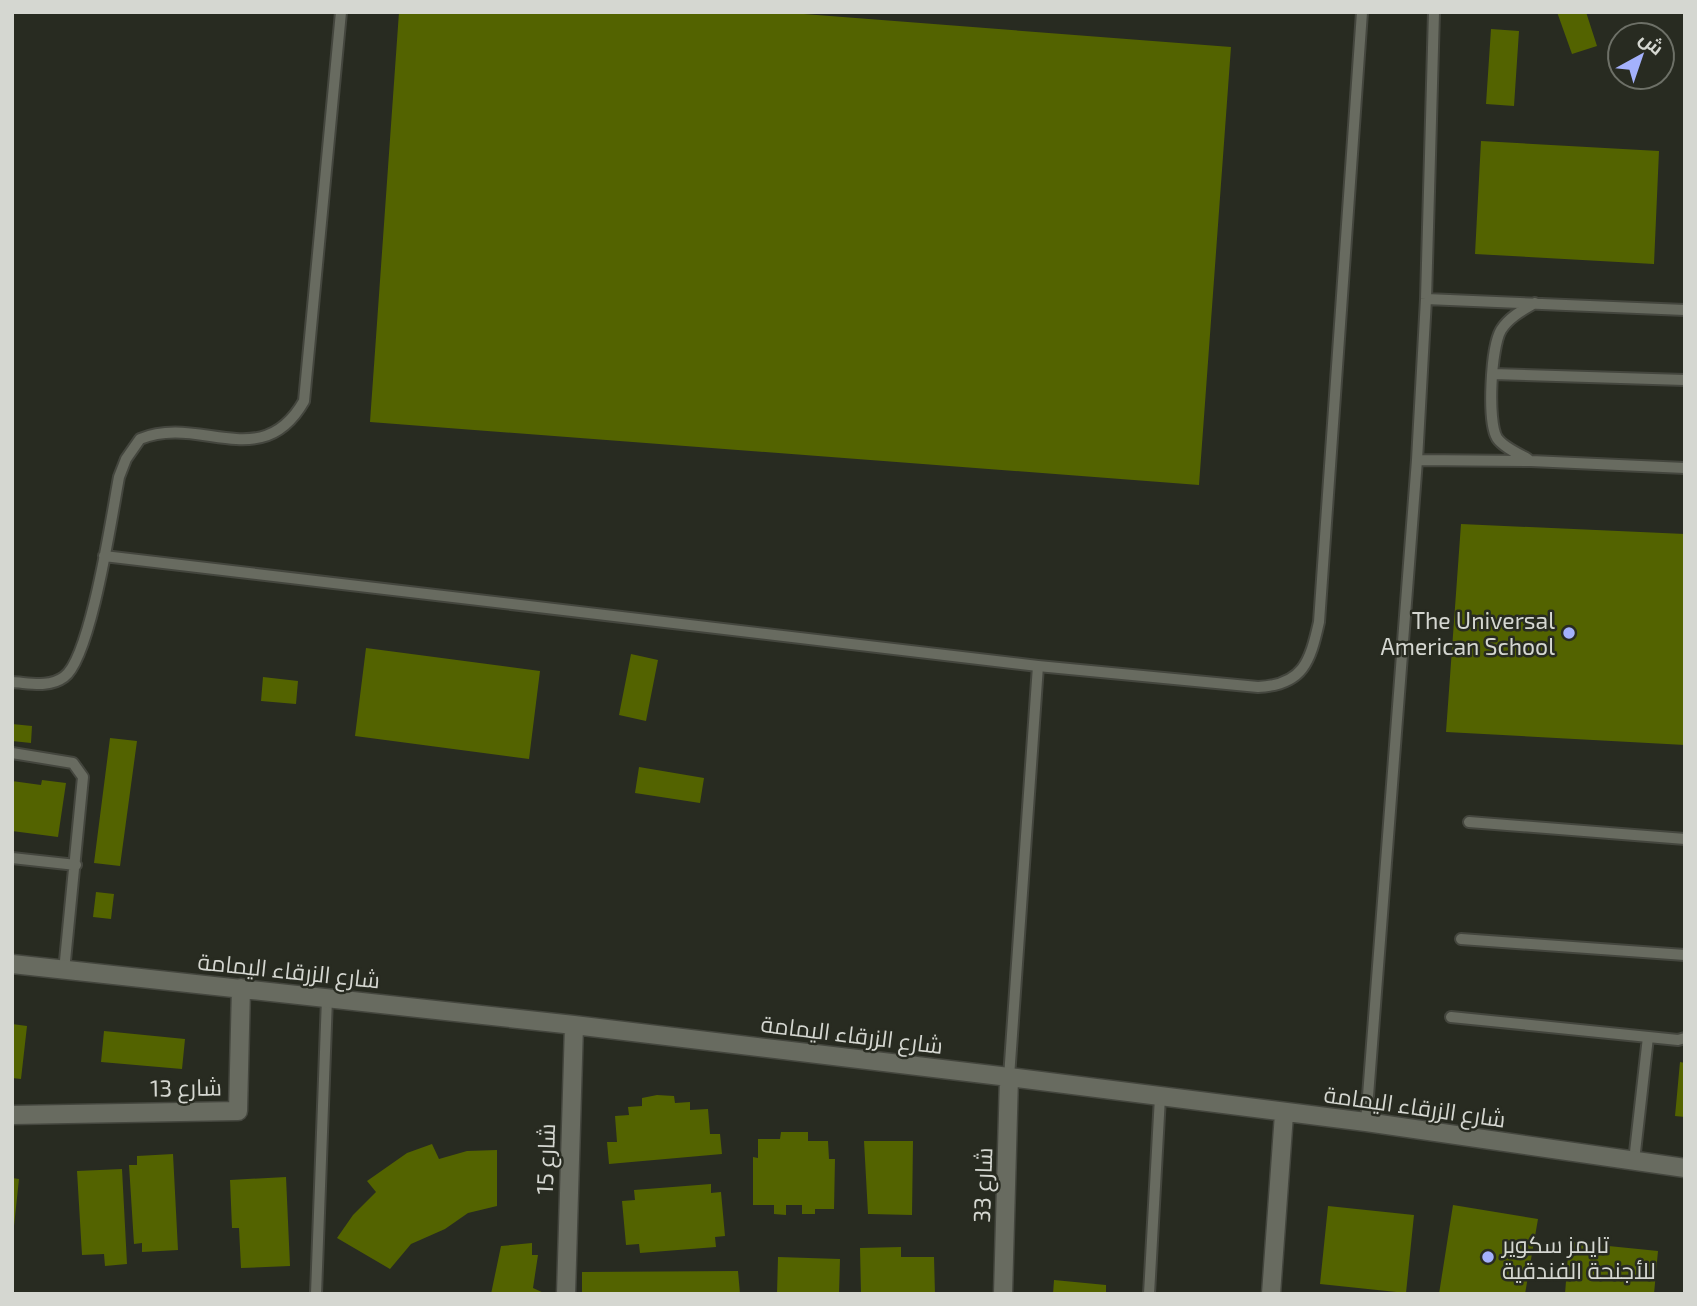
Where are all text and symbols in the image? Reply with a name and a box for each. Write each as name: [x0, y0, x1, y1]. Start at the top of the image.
north arrow: [1606, 21, 1676, 91]
text: ش: [1635, 26, 1669, 60]
place label: The Universal American School: [1380, 606, 1555, 660]
marker: The Universal American School: [1561, 625, 1577, 641]
street label: شارع الزرقاء اليمامة: [196, 947, 382, 996]
street label: شارع الزرقاء اليمامة: [759, 1009, 945, 1062]
street label: شارع 13: [150, 1072, 222, 1105]
street label: شارع الزرقاء اليمامة: [1322, 1079, 1508, 1136]
street label: شارع 15: [530, 1123, 563, 1195]
street label: شارع 33: [967, 1147, 1000, 1223]
place label: تايمز سكوير للأجنحة الفندقية: [1500, 1230, 1656, 1284]
marker: تايمز سكوير للأجنحة الفندقية: [1480, 1249, 1496, 1265]

